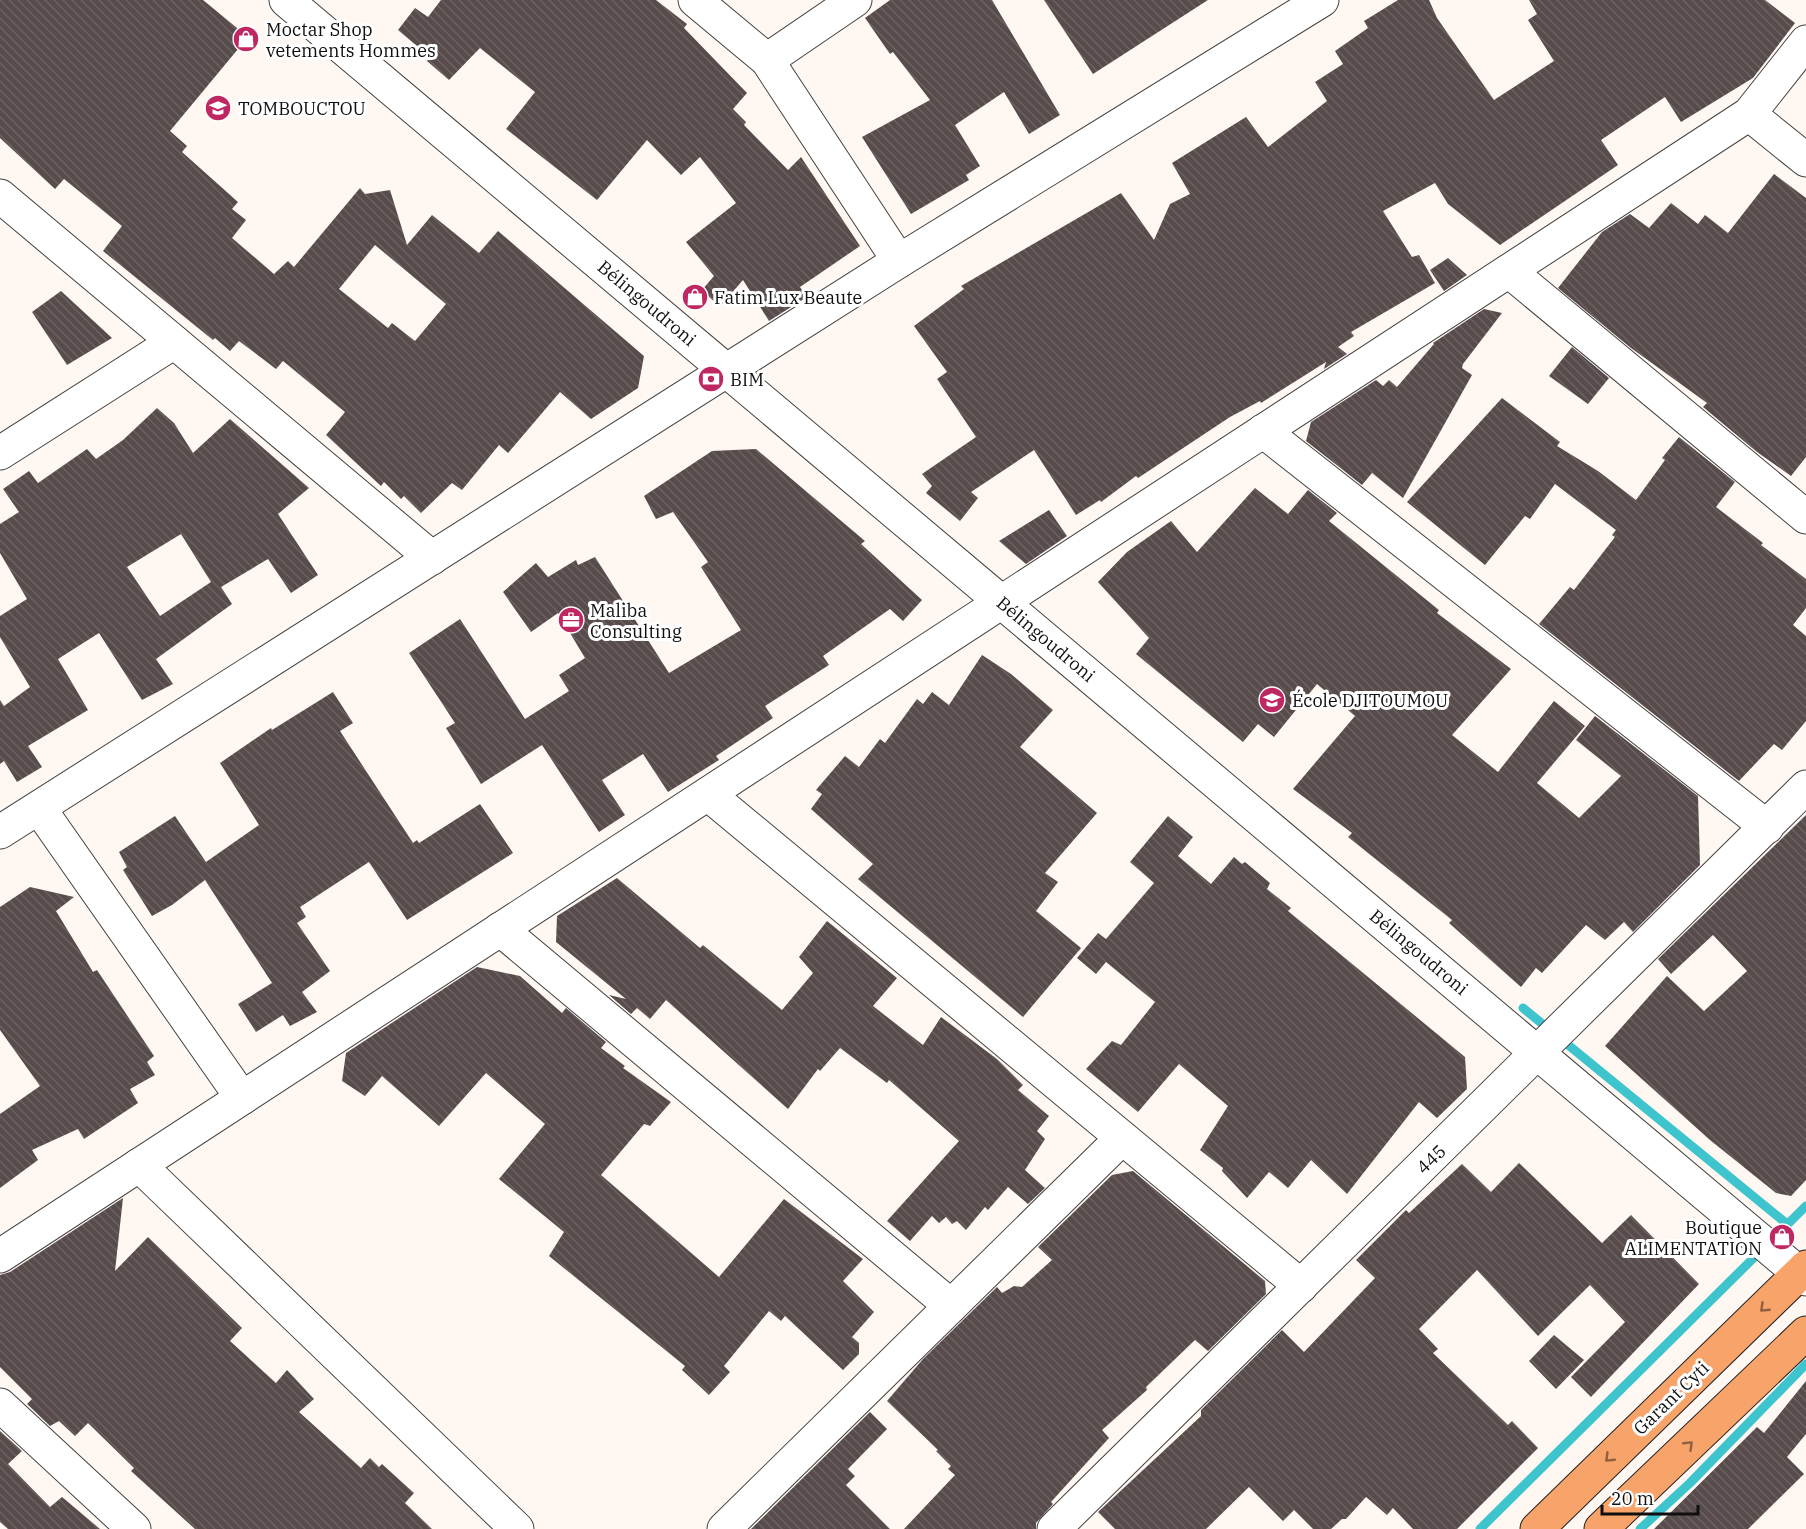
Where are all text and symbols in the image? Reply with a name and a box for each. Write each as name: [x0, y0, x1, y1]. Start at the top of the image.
place label: Moctar Shop vetements Hommes: [266, 18, 436, 62]
shop icon: Moctar Shop vetements Hommes: [231, 24, 261, 54]
school or university icon: TOMBOUCTOU: [203, 93, 233, 123]
place label: TOMBOUCTOU: [238, 97, 366, 120]
street label: Bélingoudroni: [593, 255, 701, 351]
shop icon: Fatim Lux Beaute: [680, 282, 710, 312]
place label: Fatim Lux Beaute: [714, 286, 862, 309]
bank icon: BIM: [696, 364, 726, 394]
place label: BIM: [730, 368, 764, 391]
street label: Bélingoudroni: [992, 591, 1100, 687]
place label: Maliba Consulting: [590, 599, 682, 643]
office icon: Maliba Consulting: [556, 605, 586, 635]
school or university icon: École DJITOUMOU: [1257, 685, 1287, 715]
place label: École DJITOUMOU: [1292, 689, 1448, 712]
street label: Bélingoudroni: [1365, 904, 1473, 1000]
street label: 445: [1411, 1139, 1451, 1179]
place label: Boutique ALIMENTATION: [1625, 1216, 1762, 1260]
shop icon: Boutique ALIMENTATION: [1767, 1222, 1797, 1252]
one-way arrow: [1761, 1300, 1772, 1311]
street label: Garant Cyti: [1628, 1356, 1714, 1440]
one-way arrow: [1682, 1441, 1692, 1452]
one-way arrow: [1606, 1451, 1617, 1462]
scale bar: [1602, 1478, 1698, 1516]
text: 20 m: [1611, 1487, 1654, 1510]

